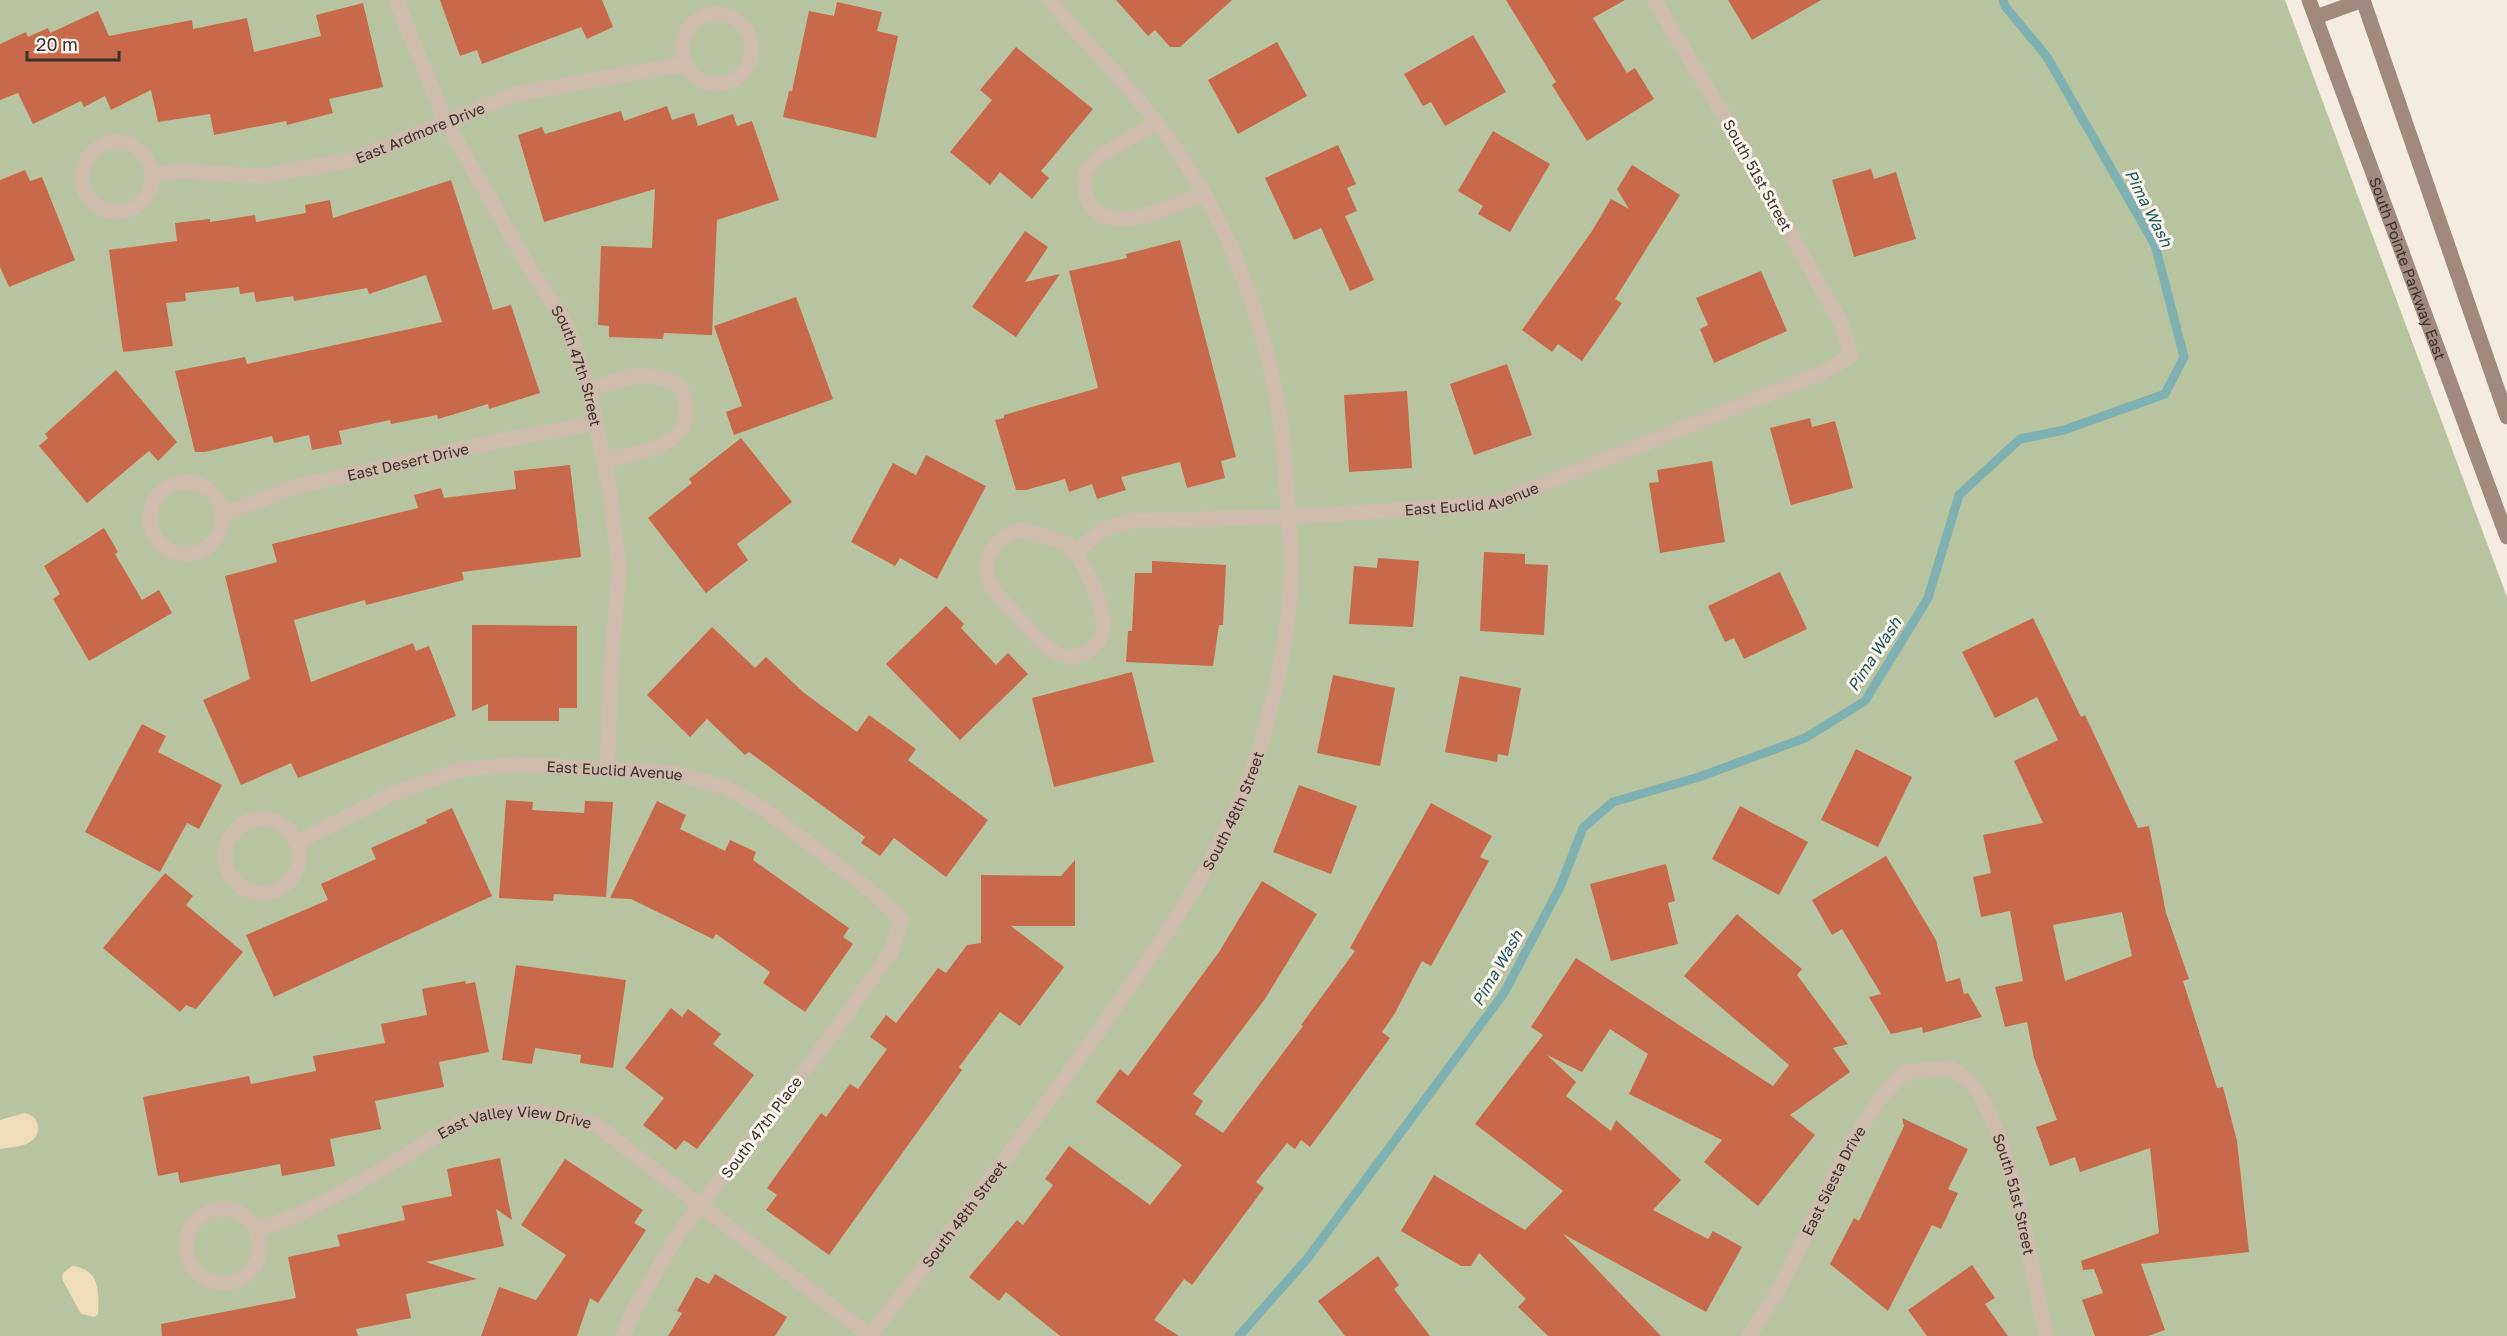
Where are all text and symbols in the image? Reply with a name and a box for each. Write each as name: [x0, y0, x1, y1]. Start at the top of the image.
scale bar: [27, 24, 118, 62]
text: 20 m: [36, 33, 78, 55]
street label: East Ardmore Drive: [353, 98, 488, 167]
street label: South 51st Street: [1720, 116, 1796, 234]
water label: Pima Wash: [2121, 166, 2178, 251]
street label: South Pointe Parkway East: [2366, 175, 2450, 362]
street label: South 47th Street: [548, 302, 605, 428]
street label: East Desert Drive: [345, 439, 471, 484]
street label: East Euclid Avenue: [1404, 478, 1541, 518]
water label: Pima Wash: [1843, 612, 1906, 695]
street label: South 48th Street: [1198, 749, 1267, 873]
street label: East Euclid Avenue: [546, 757, 685, 784]
water label: Pima Wash: [1467, 926, 1527, 1009]
street label: South 47th Place: [717, 1072, 805, 1181]
street label: East Valley View Drive: [434, 1102, 594, 1142]
street label: East Siesta Drive: [1798, 1122, 1869, 1238]
street label: South 51st Street: [1989, 1131, 2039, 1256]
street label: South 48th Street: [918, 1157, 1010, 1271]

